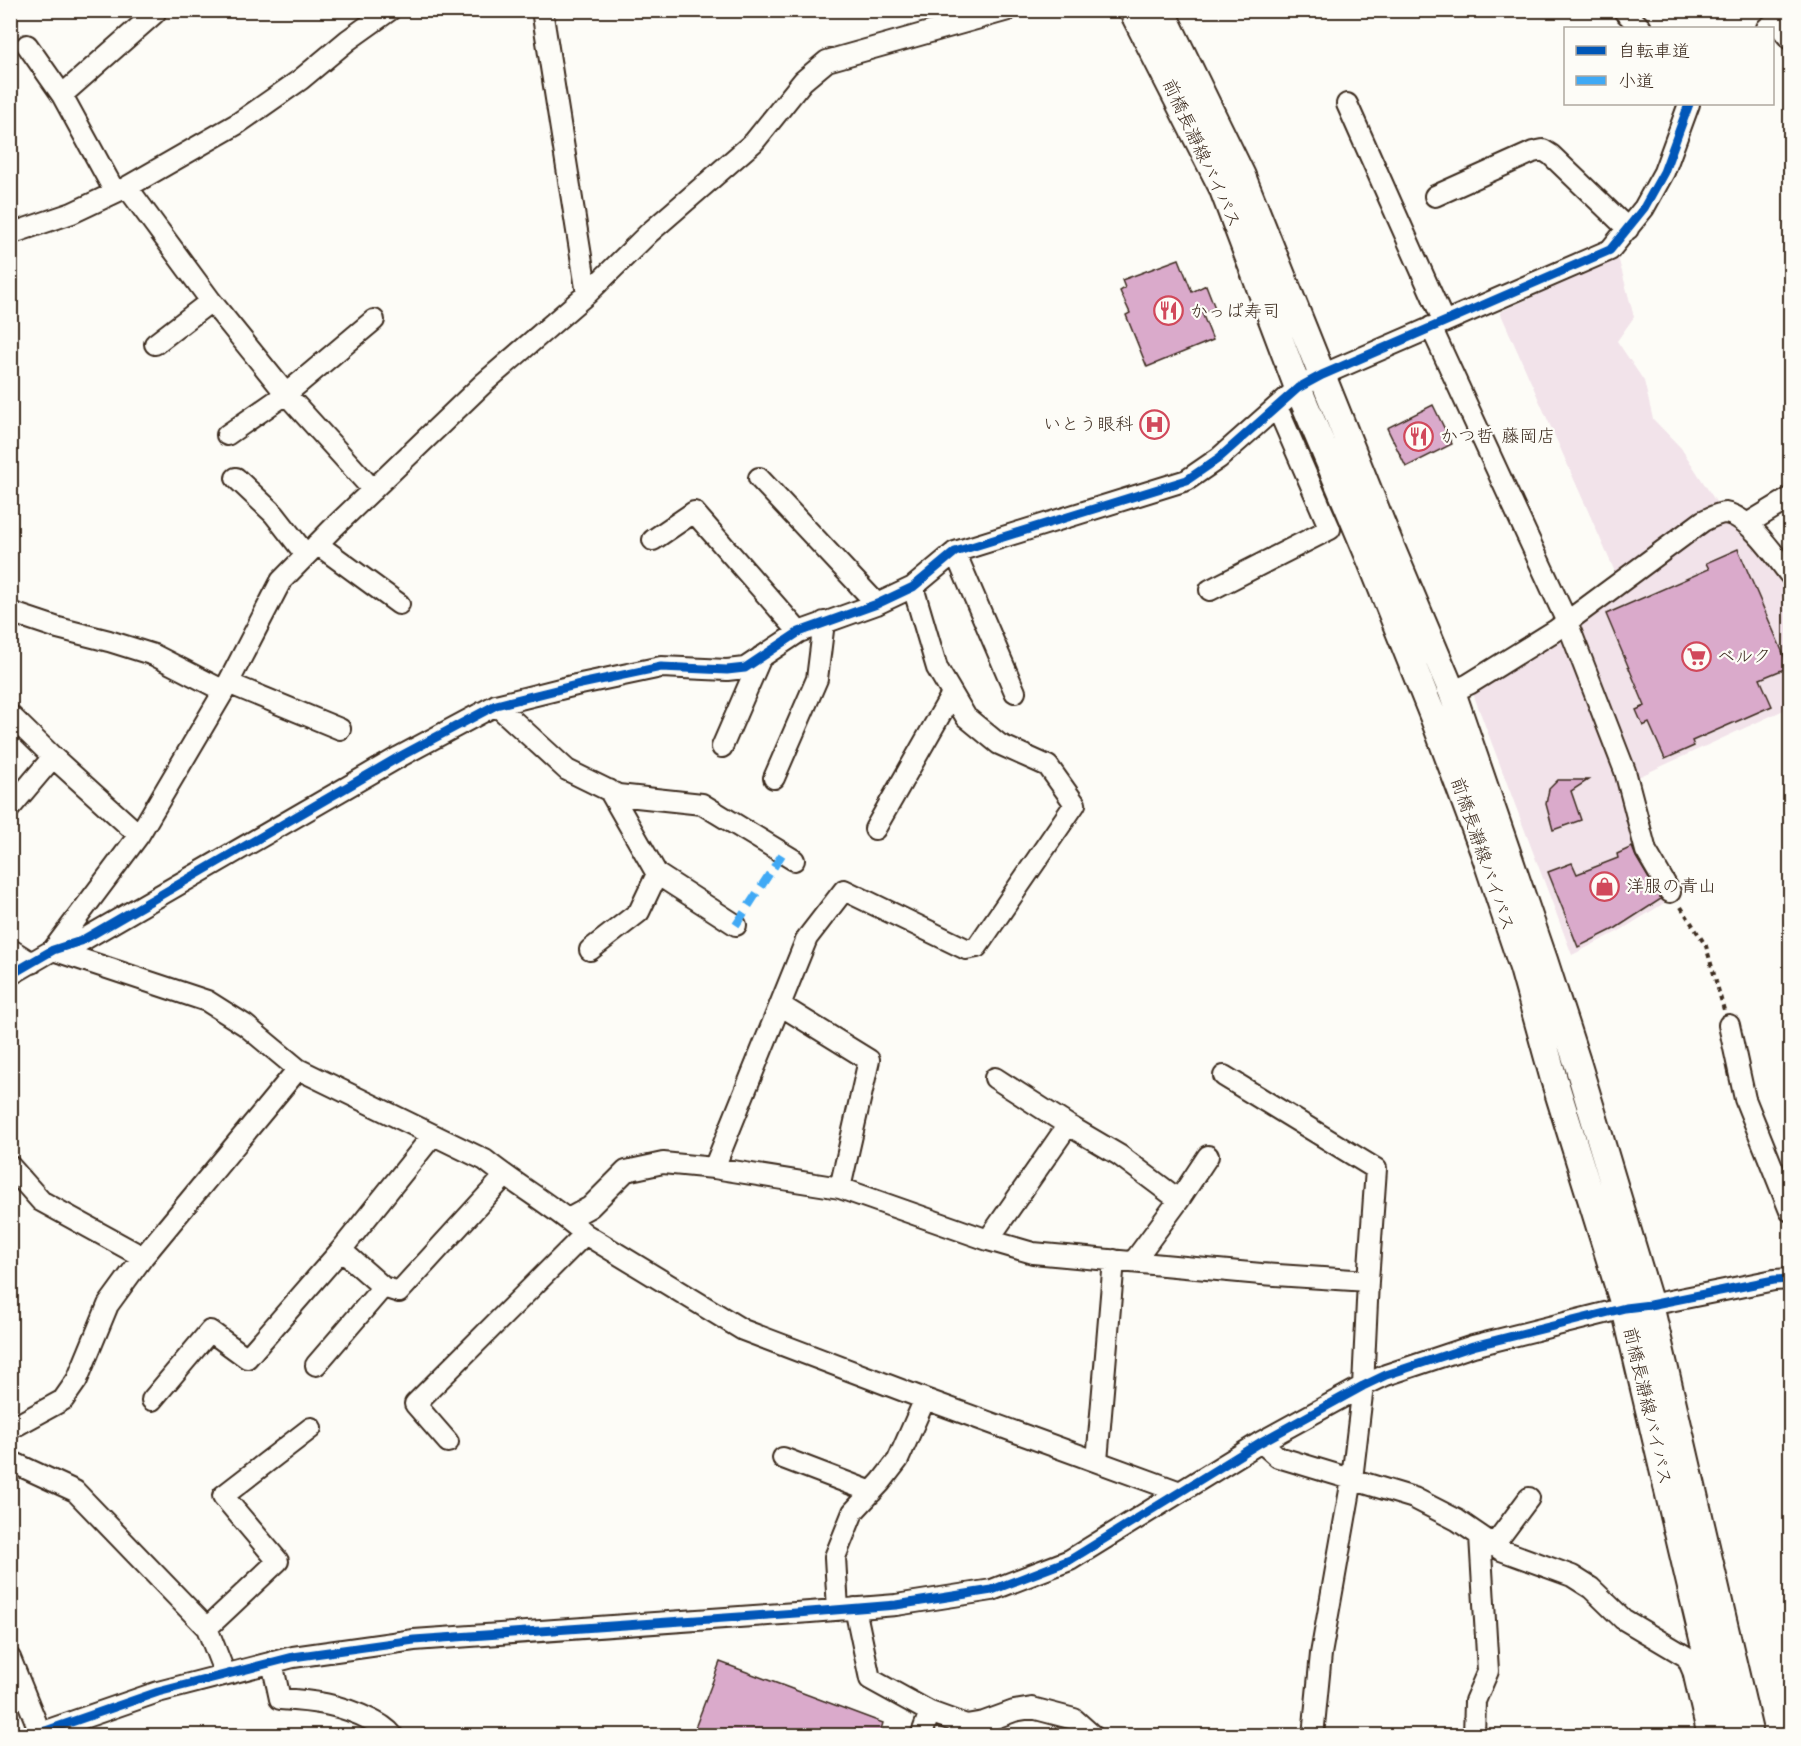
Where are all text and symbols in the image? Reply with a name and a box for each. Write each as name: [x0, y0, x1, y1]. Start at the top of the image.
legend: [1564, 27, 1774, 105]
text: 自転車道: [1618, 38, 1690, 67]
text: 小道: [1618, 68, 1654, 97]
street label: 前橋長瀞線バイパス: [1153, 74, 1248, 233]
restaurant icon: かっぱ寿司: [1153, 295, 1185, 327]
place label: かっぱ寿司: [1190, 298, 1280, 327]
hospital icon: いとう眼科: [1138, 408, 1170, 440]
place label: いとう眼科: [1043, 411, 1133, 440]
restaurant icon: かつ哲 藤岡店: [1403, 420, 1435, 452]
place label: かつ哲 藤岡店: [1440, 423, 1555, 452]
supermarket icon: ベルク: [1680, 640, 1712, 672]
place label: ベルク: [1717, 643, 1771, 672]
street label: 前橋長瀞線バイパス: [1442, 773, 1522, 936]
shop icon: 洋服の青山: [1589, 870, 1621, 902]
place label: 洋服の青山: [1626, 873, 1716, 902]
street label: 前橋長瀞線バイパス: [1614, 1324, 1679, 1488]

